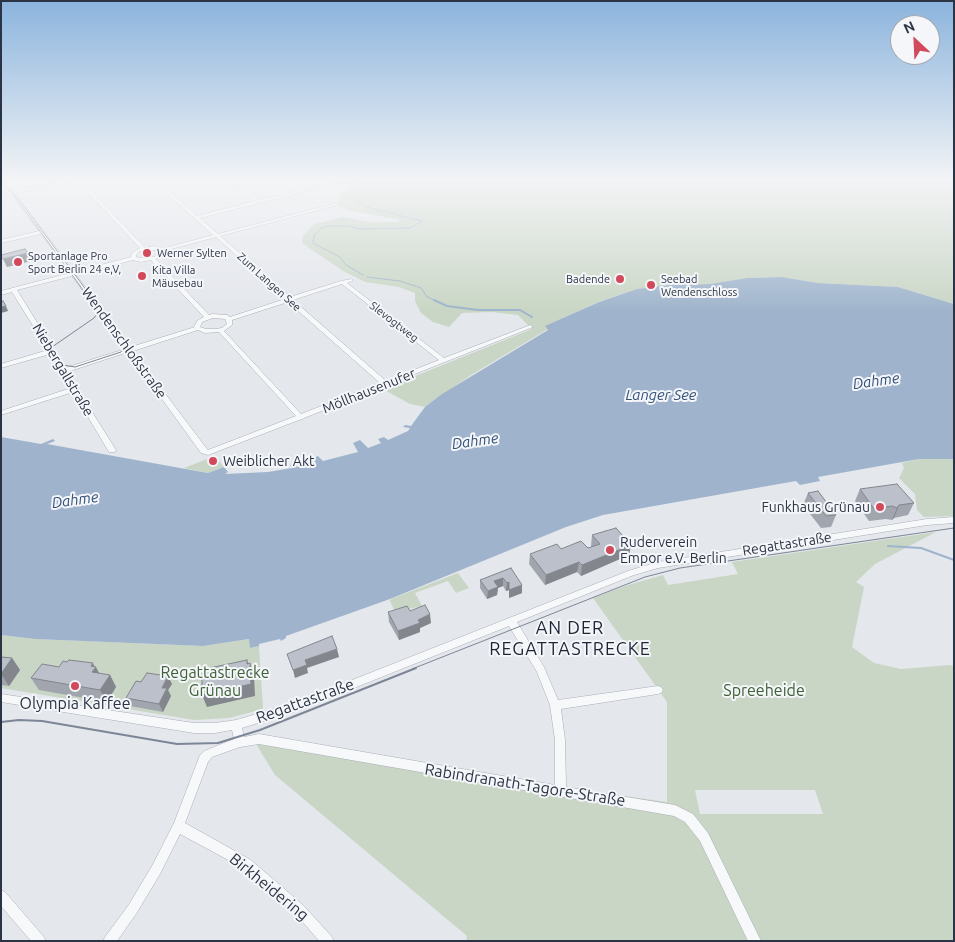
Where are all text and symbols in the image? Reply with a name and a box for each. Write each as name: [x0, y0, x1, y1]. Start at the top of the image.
north arrow: [890, 15, 940, 65]
text: N: [901, 18, 917, 37]
place label: Werner Sylten: [157, 246, 227, 260]
marker: Werner Sylten: [141, 247, 153, 259]
place label: Sportanlage Pro Sport Berlin 24 e,V,: [28, 249, 121, 275]
street label: Zum Langen See: [234, 250, 304, 314]
marker: Sportanlage Pro Sport Berlin 24 e,V,: [12, 256, 24, 268]
place label: Kita Villa Mäusebau: [152, 263, 203, 289]
marker: Kita Villa Mäusebau: [136, 270, 148, 282]
place label: Badende: [566, 272, 610, 286]
place label: Seebad Wendenschloss: [661, 272, 737, 298]
marker: Badende: [614, 273, 626, 285]
marker: Seebad Wendenschloss: [645, 279, 657, 291]
street label: Wendenschloßstraße: [78, 284, 170, 402]
street label: Slevogtweg: [367, 299, 421, 345]
street label: Niebergallstraße: [29, 321, 97, 419]
street label: Möllhausenufer: [320, 365, 418, 417]
water label: Dahme: [851, 369, 901, 393]
water label: Langer See: [626, 386, 696, 404]
water label: Dahme: [450, 429, 500, 453]
place label: Weiblicher Akt: [223, 453, 315, 469]
marker: Weiblicher Akt: [207, 455, 219, 467]
water label: Dahme: [50, 488, 100, 512]
place label: Funkhaus Grünau: [762, 499, 870, 515]
marker: Funkhaus Grünau: [874, 501, 886, 513]
street label: Regattastraße: [741, 529, 833, 559]
place label: Ruderverein Empor e.V. Berlin: [620, 534, 727, 566]
marker: Ruderverein Empor e.V. Berlin: [604, 544, 616, 556]
district label: AN DER REGATTASTRECKE: [487, 617, 653, 660]
park label: Regattastrecke Grünau: [160, 663, 270, 701]
street label: Regattastraße: [253, 674, 357, 728]
marker: Olympia Kaffee: [69, 680, 81, 692]
park label: Spreeheide: [723, 681, 805, 701]
place label: Olympia Kaffee: [19, 694, 131, 714]
street label: Rabindranath-Tagore-Straße: [423, 760, 627, 810]
street label: Birkheidering: [225, 849, 313, 925]

